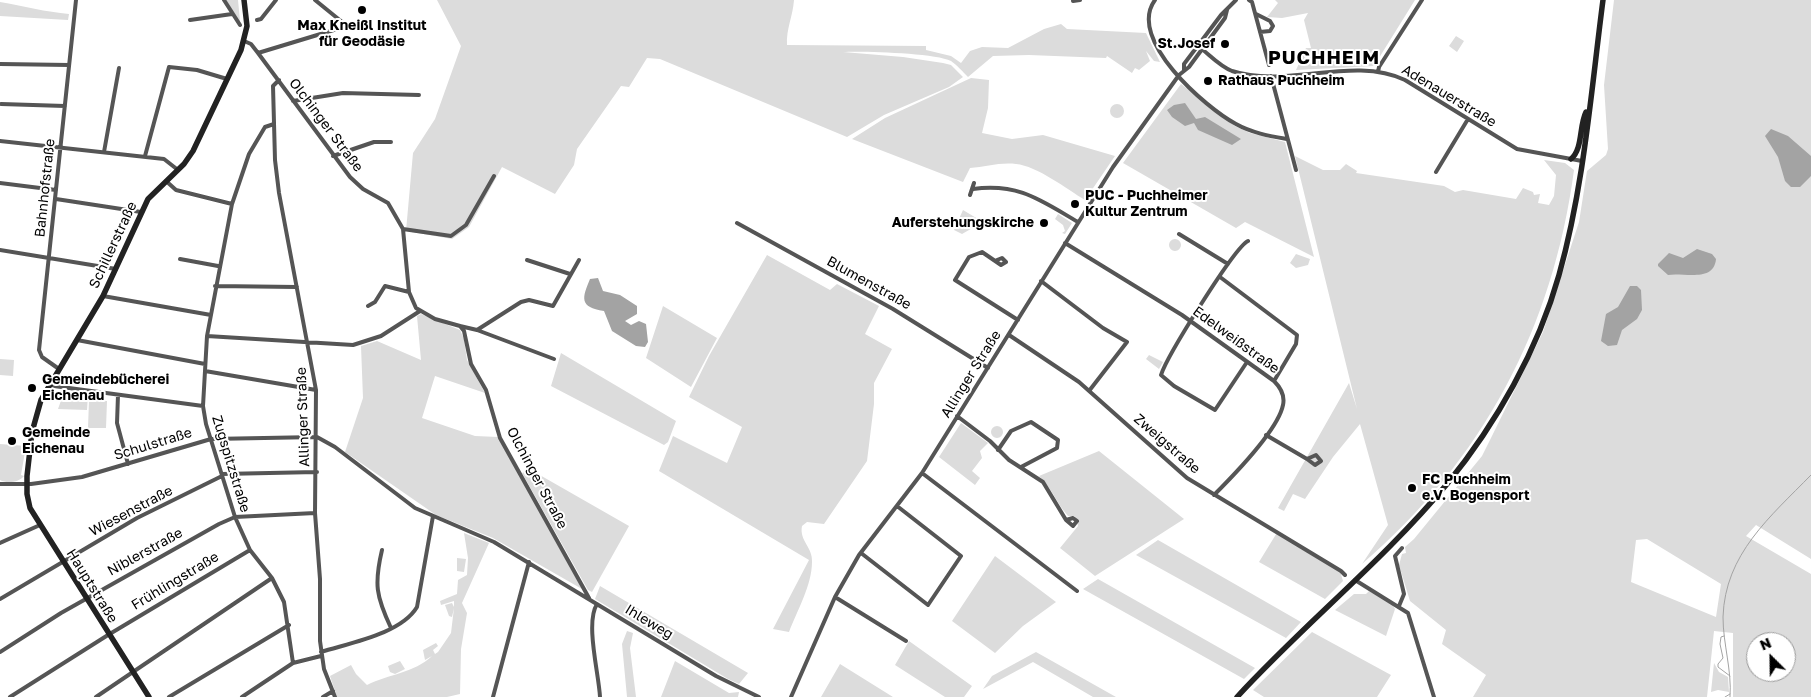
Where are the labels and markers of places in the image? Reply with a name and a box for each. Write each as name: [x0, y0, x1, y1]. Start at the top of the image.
marker: Max Kneißl Institut für Geodäsie: [356, 4, 368, 16]
place label: Max Kneißl Institut für Geodäsie: [297, 18, 427, 50]
place label: St.Josef: [1158, 36, 1215, 52]
marker: St.Josef: [1219, 38, 1231, 50]
place label: Rathaus Puchheim: [1218, 73, 1345, 89]
marker: Rathaus Puchheim: [1202, 75, 1214, 87]
place label: PUC - Puchheimer Kultur Zentrum: [1085, 188, 1208, 220]
marker: PUC - Puchheimer Kultur Zentrum: [1069, 198, 1081, 210]
place label: Auferstehungskirche: [892, 215, 1034, 231]
marker: Auferstehungskirche: [1038, 217, 1050, 229]
place label: Gemeindebücherei Eichenau: [42, 372, 169, 404]
marker: Gemeindebücherei Eichenau: [26, 382, 38, 394]
place label: Gemeinde Eichenau: [22, 425, 90, 458]
marker: Gemeinde Eichenau: [6, 435, 18, 447]
place label: FC Puchheim e.V. Bogensport: [1422, 472, 1529, 504]
marker: FC Puchheim e.V. Bogensport: [1406, 482, 1418, 494]

